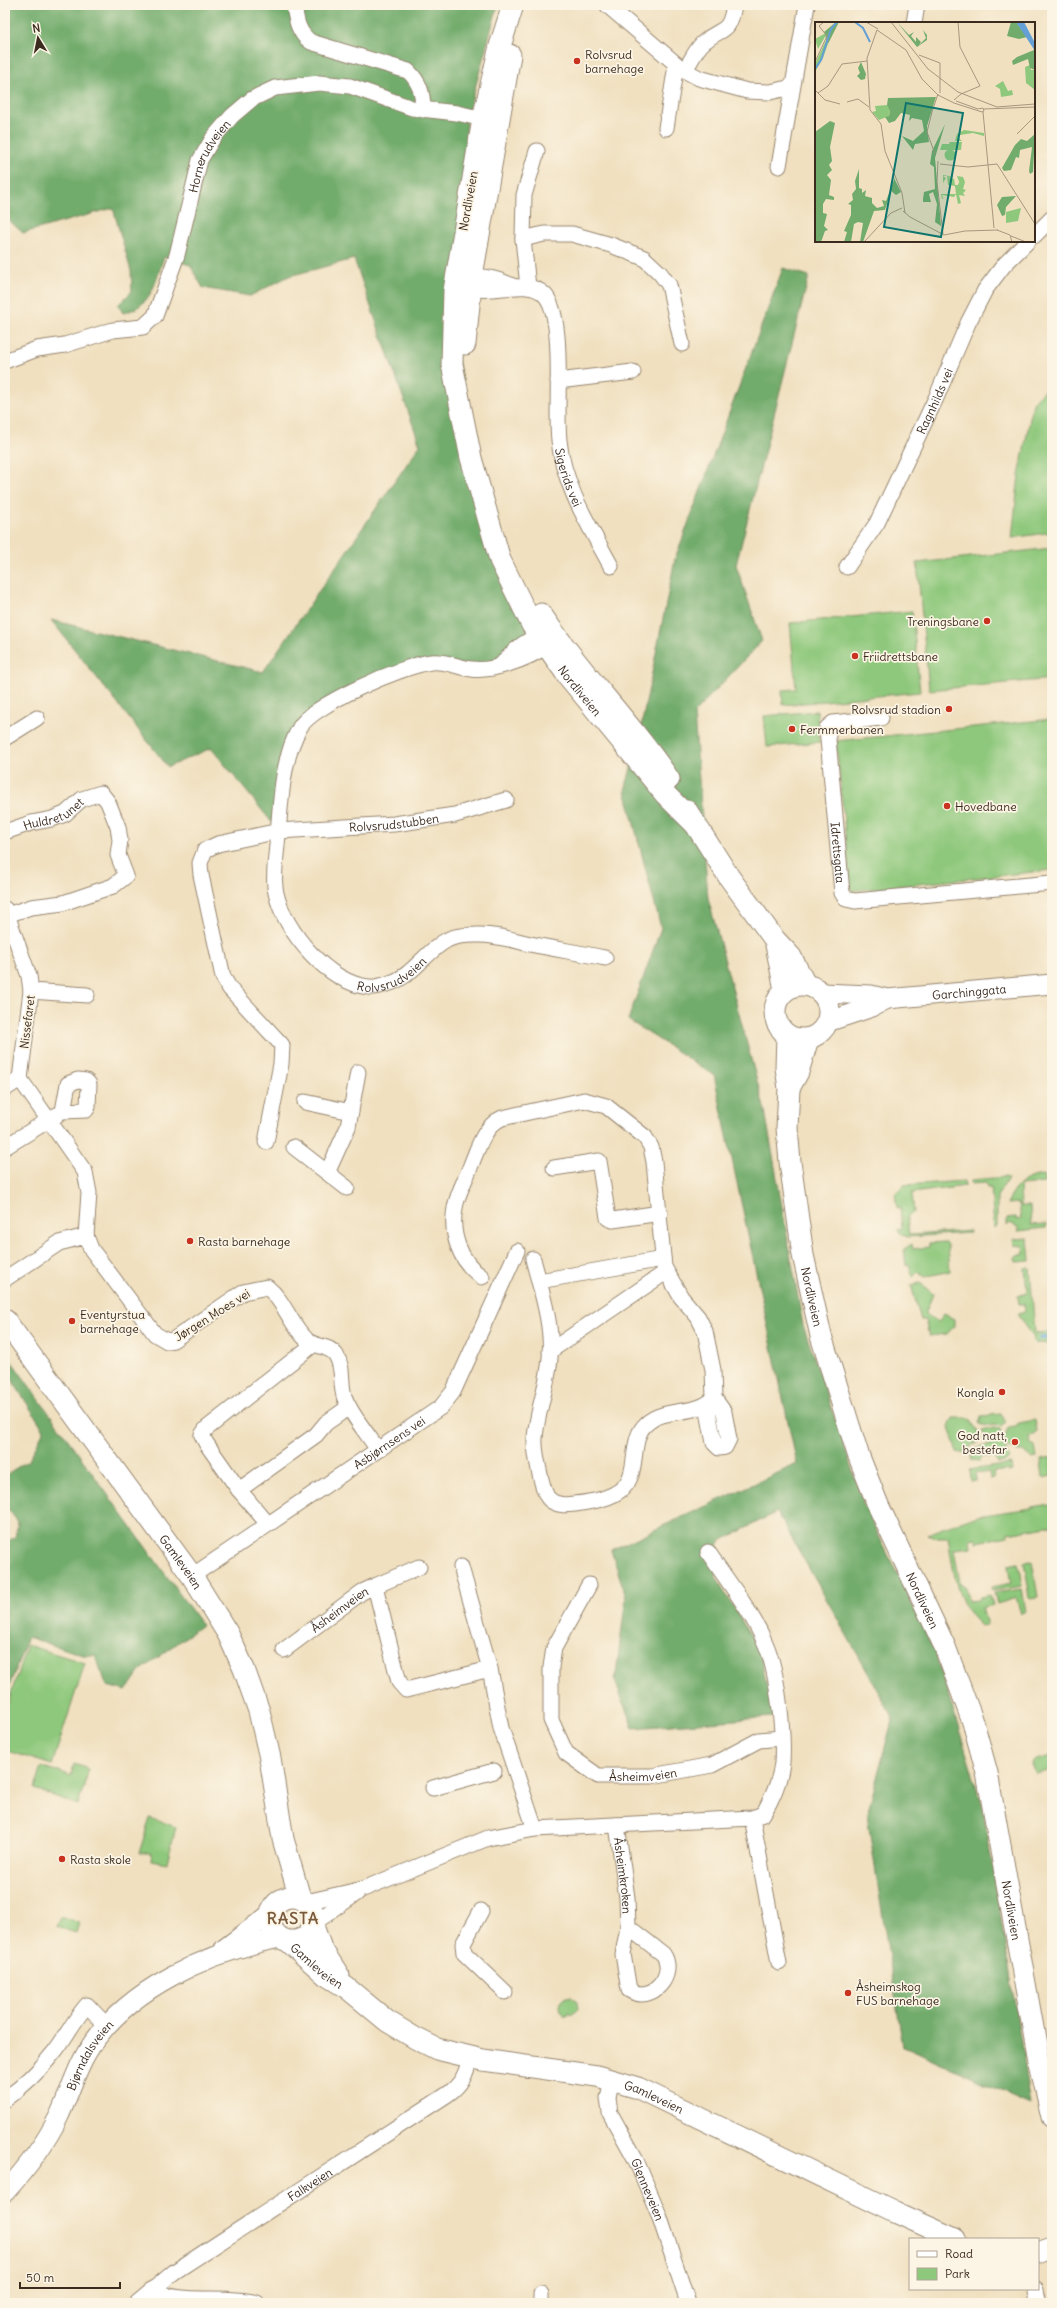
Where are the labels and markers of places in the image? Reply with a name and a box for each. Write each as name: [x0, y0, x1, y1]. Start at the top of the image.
place label: Rolvsrud barnehage: [585, 47, 644, 76]
marker: Rolvsrud barnehage: [572, 56, 582, 66]
place label: Treningsbane: [907, 614, 979, 629]
marker: Treningsbane: [982, 616, 992, 626]
place label: Friidrettsbane: [863, 649, 938, 664]
marker: Friidrettsbane: [850, 651, 860, 661]
place label: Rolvsrud stadion: [851, 702, 941, 717]
marker: Rolvsrud stadion: [944, 704, 954, 714]
place label: Fermmerbanen: [800, 722, 884, 737]
marker: Fermmerbanen: [787, 724, 797, 734]
place label: Hovedbane: [955, 799, 1017, 814]
marker: Hovedbane: [942, 801, 952, 811]
place label: Rasta barnehage: [198, 1234, 290, 1249]
marker: Rasta barnehage: [185, 1236, 195, 1246]
place label: Eventyrstua barnehage: [80, 1307, 145, 1336]
marker: Eventyrstua barnehage: [67, 1316, 77, 1326]
place label: Kongla: [957, 1385, 994, 1400]
marker: Kongla: [997, 1387, 1007, 1397]
place label: God natt, bestefar: [957, 1428, 1007, 1457]
marker: God natt, bestefar: [1010, 1437, 1020, 1447]
place label: Rasta skole: [70, 1852, 131, 1867]
marker: Rasta skole: [57, 1854, 67, 1864]
place label: Åsheimskog FUS barnehage: [856, 1979, 939, 2008]
marker: Åsheimskog FUS barnehage: [843, 1988, 853, 1998]

